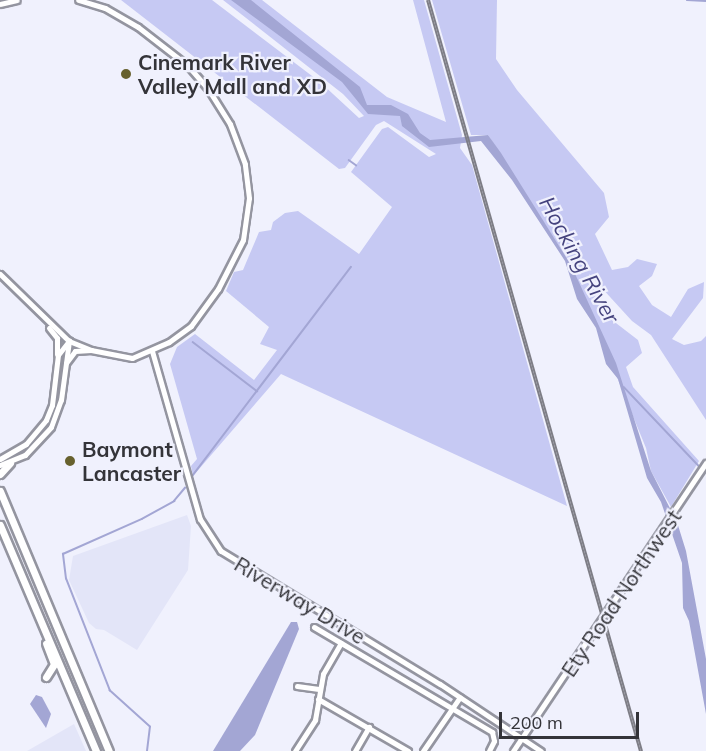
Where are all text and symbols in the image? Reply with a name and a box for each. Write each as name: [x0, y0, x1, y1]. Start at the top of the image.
place label: Cinemark River Valley Mall and XD: [138, 49, 327, 99]
marker: Cinemark River Valley Mall and XD: [119, 67, 133, 81]
water label: Hocking River: [533, 192, 625, 328]
place label: Baymont Lancaster: [82, 436, 181, 486]
marker: Baymont Lancaster: [63, 454, 77, 468]
street label: Ety Road Northwest: [556, 505, 686, 681]
street label: Riverway Drive: [230, 551, 370, 649]
scale bar: [502, 700, 642, 738]
text: 200 m: [510, 711, 563, 734]

